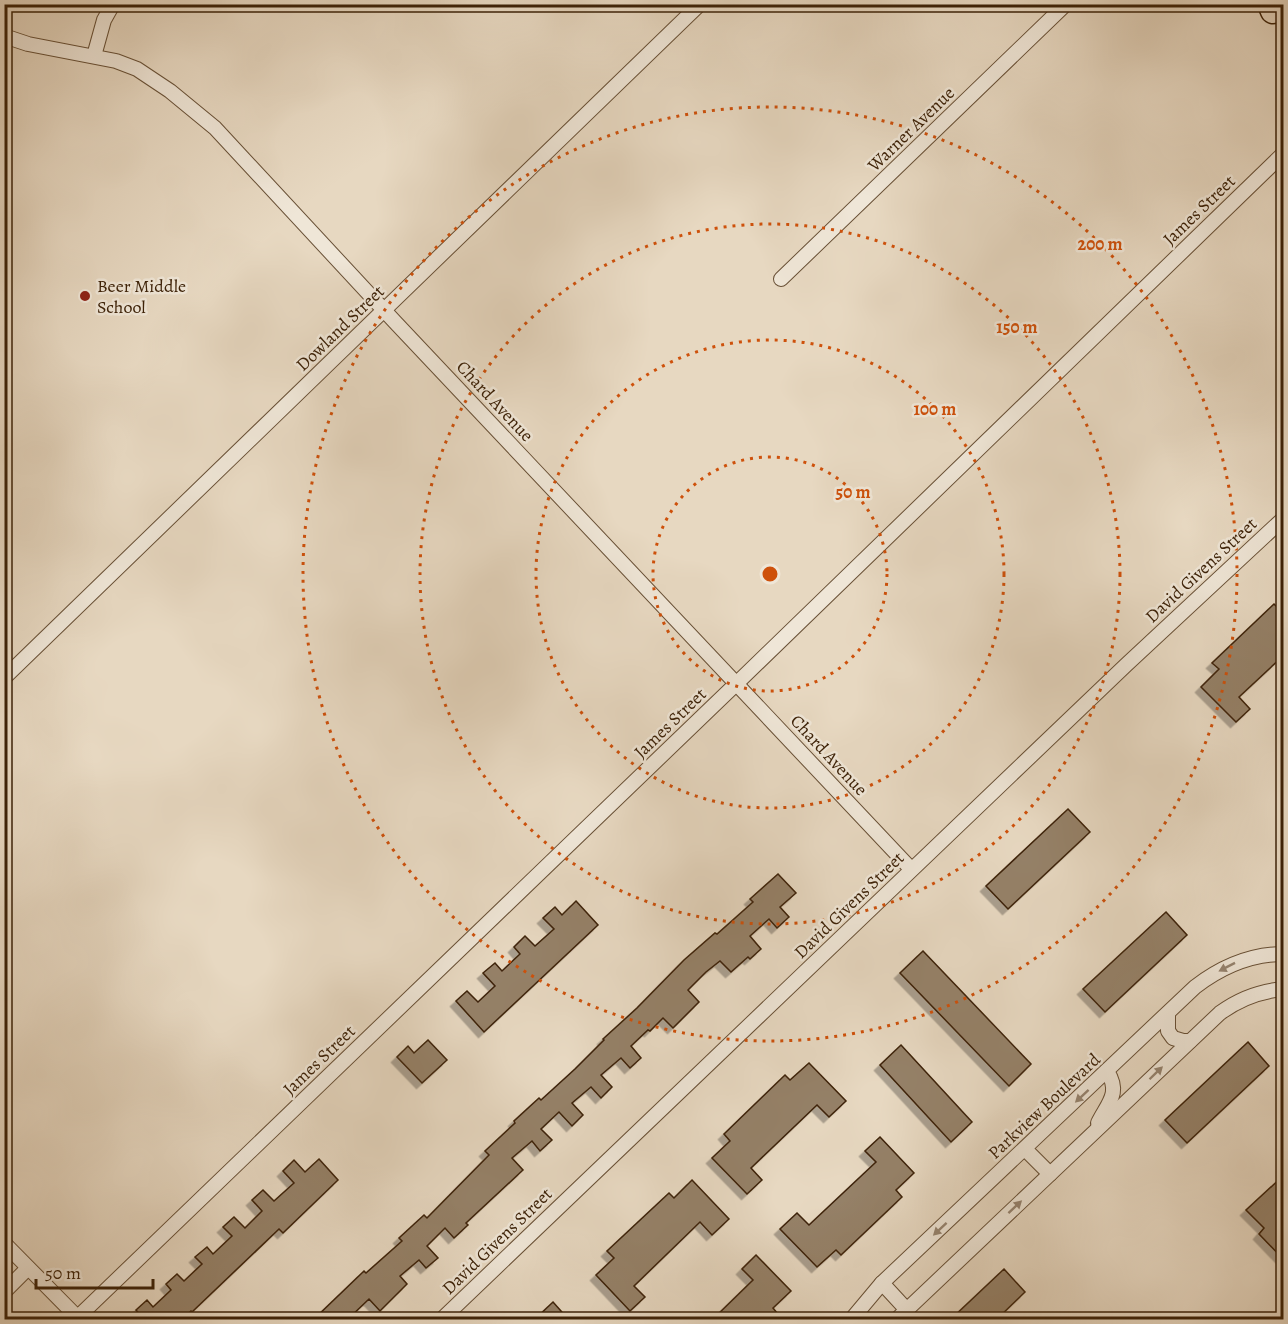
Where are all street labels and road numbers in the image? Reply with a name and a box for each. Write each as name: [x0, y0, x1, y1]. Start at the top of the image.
street label: Warner Avenue: [861, 81, 960, 177]
street label: James Street: [1158, 169, 1240, 251]
street label: Dowland Street: [291, 280, 389, 376]
street label: Chard Avenue: [451, 355, 539, 447]
street label: David Givens Street: [1140, 512, 1262, 628]
street label: James Street: [629, 682, 711, 764]
street label: Chard Avenue: [785, 709, 873, 801]
street label: David Givens Street: [789, 846, 909, 964]
street label: James Street: [278, 1019, 360, 1101]
street label: Parkview Boulevard: [983, 1047, 1106, 1164]
street label: David Givens Street: [437, 1182, 557, 1300]

